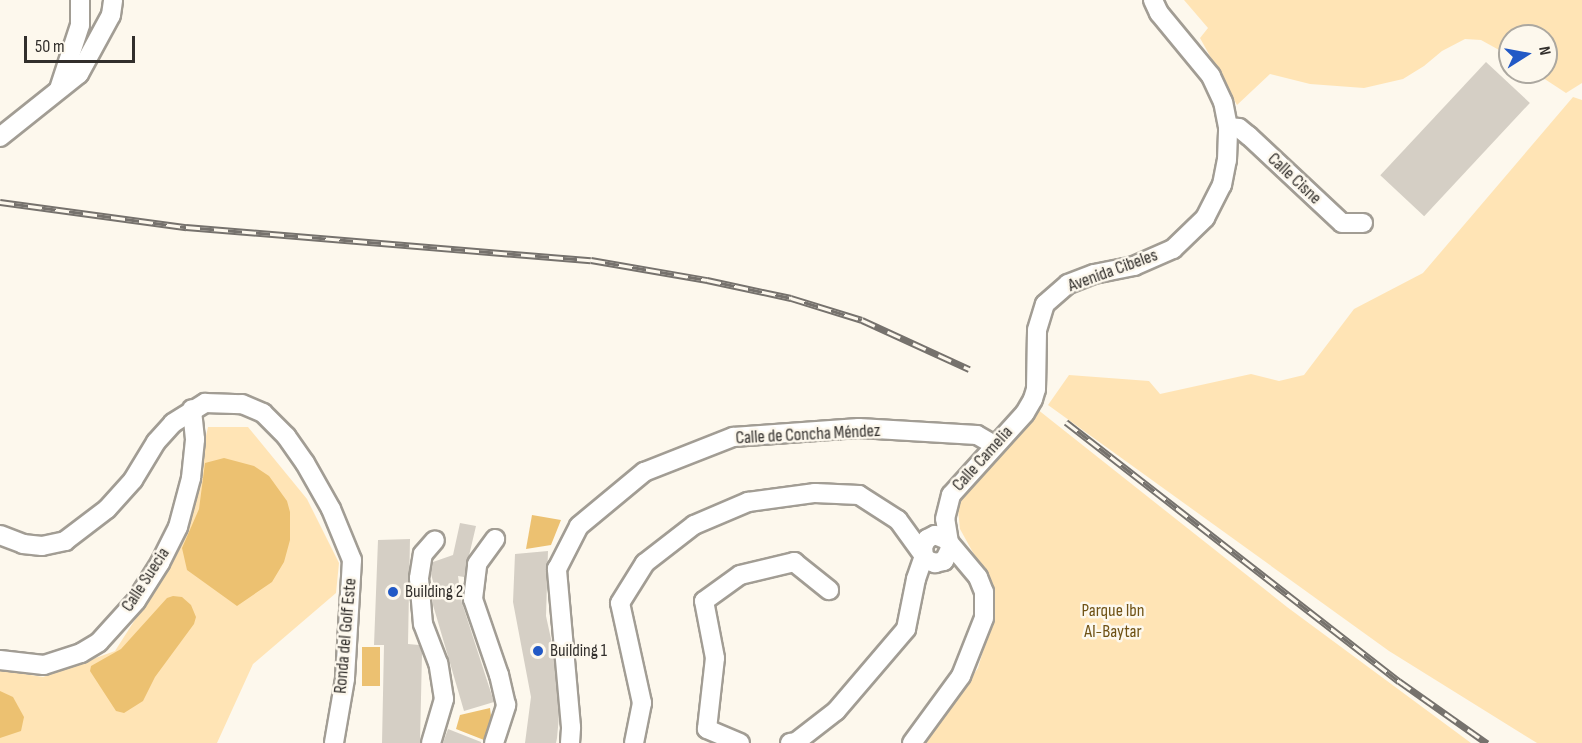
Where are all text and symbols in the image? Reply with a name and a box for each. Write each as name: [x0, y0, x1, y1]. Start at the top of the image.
scale bar: [27, 24, 138, 62]
north arrow: [1498, 24, 1558, 84]
text: 50 m: [35, 36, 65, 57]
text: N: [1534, 45, 1554, 57]
street label: Calle Cisne: [1263, 149, 1325, 209]
street label: Avenida Cibeles: [1065, 245, 1161, 297]
street label: Calle de Concha Méndez: [735, 420, 881, 450]
street label: Calle Camelia: [948, 422, 1018, 496]
street label: Calle Suecia: [117, 544, 175, 616]
street label: Ronda del Golf Este: [330, 577, 362, 695]
place label: Building 2: [405, 581, 463, 603]
marker: Building 2: [386, 585, 400, 599]
park label: Parque Ibn Al-Baytar: [1081, 601, 1145, 644]
place label: Building 1: [550, 640, 607, 662]
marker: Building 1: [531, 644, 545, 658]

